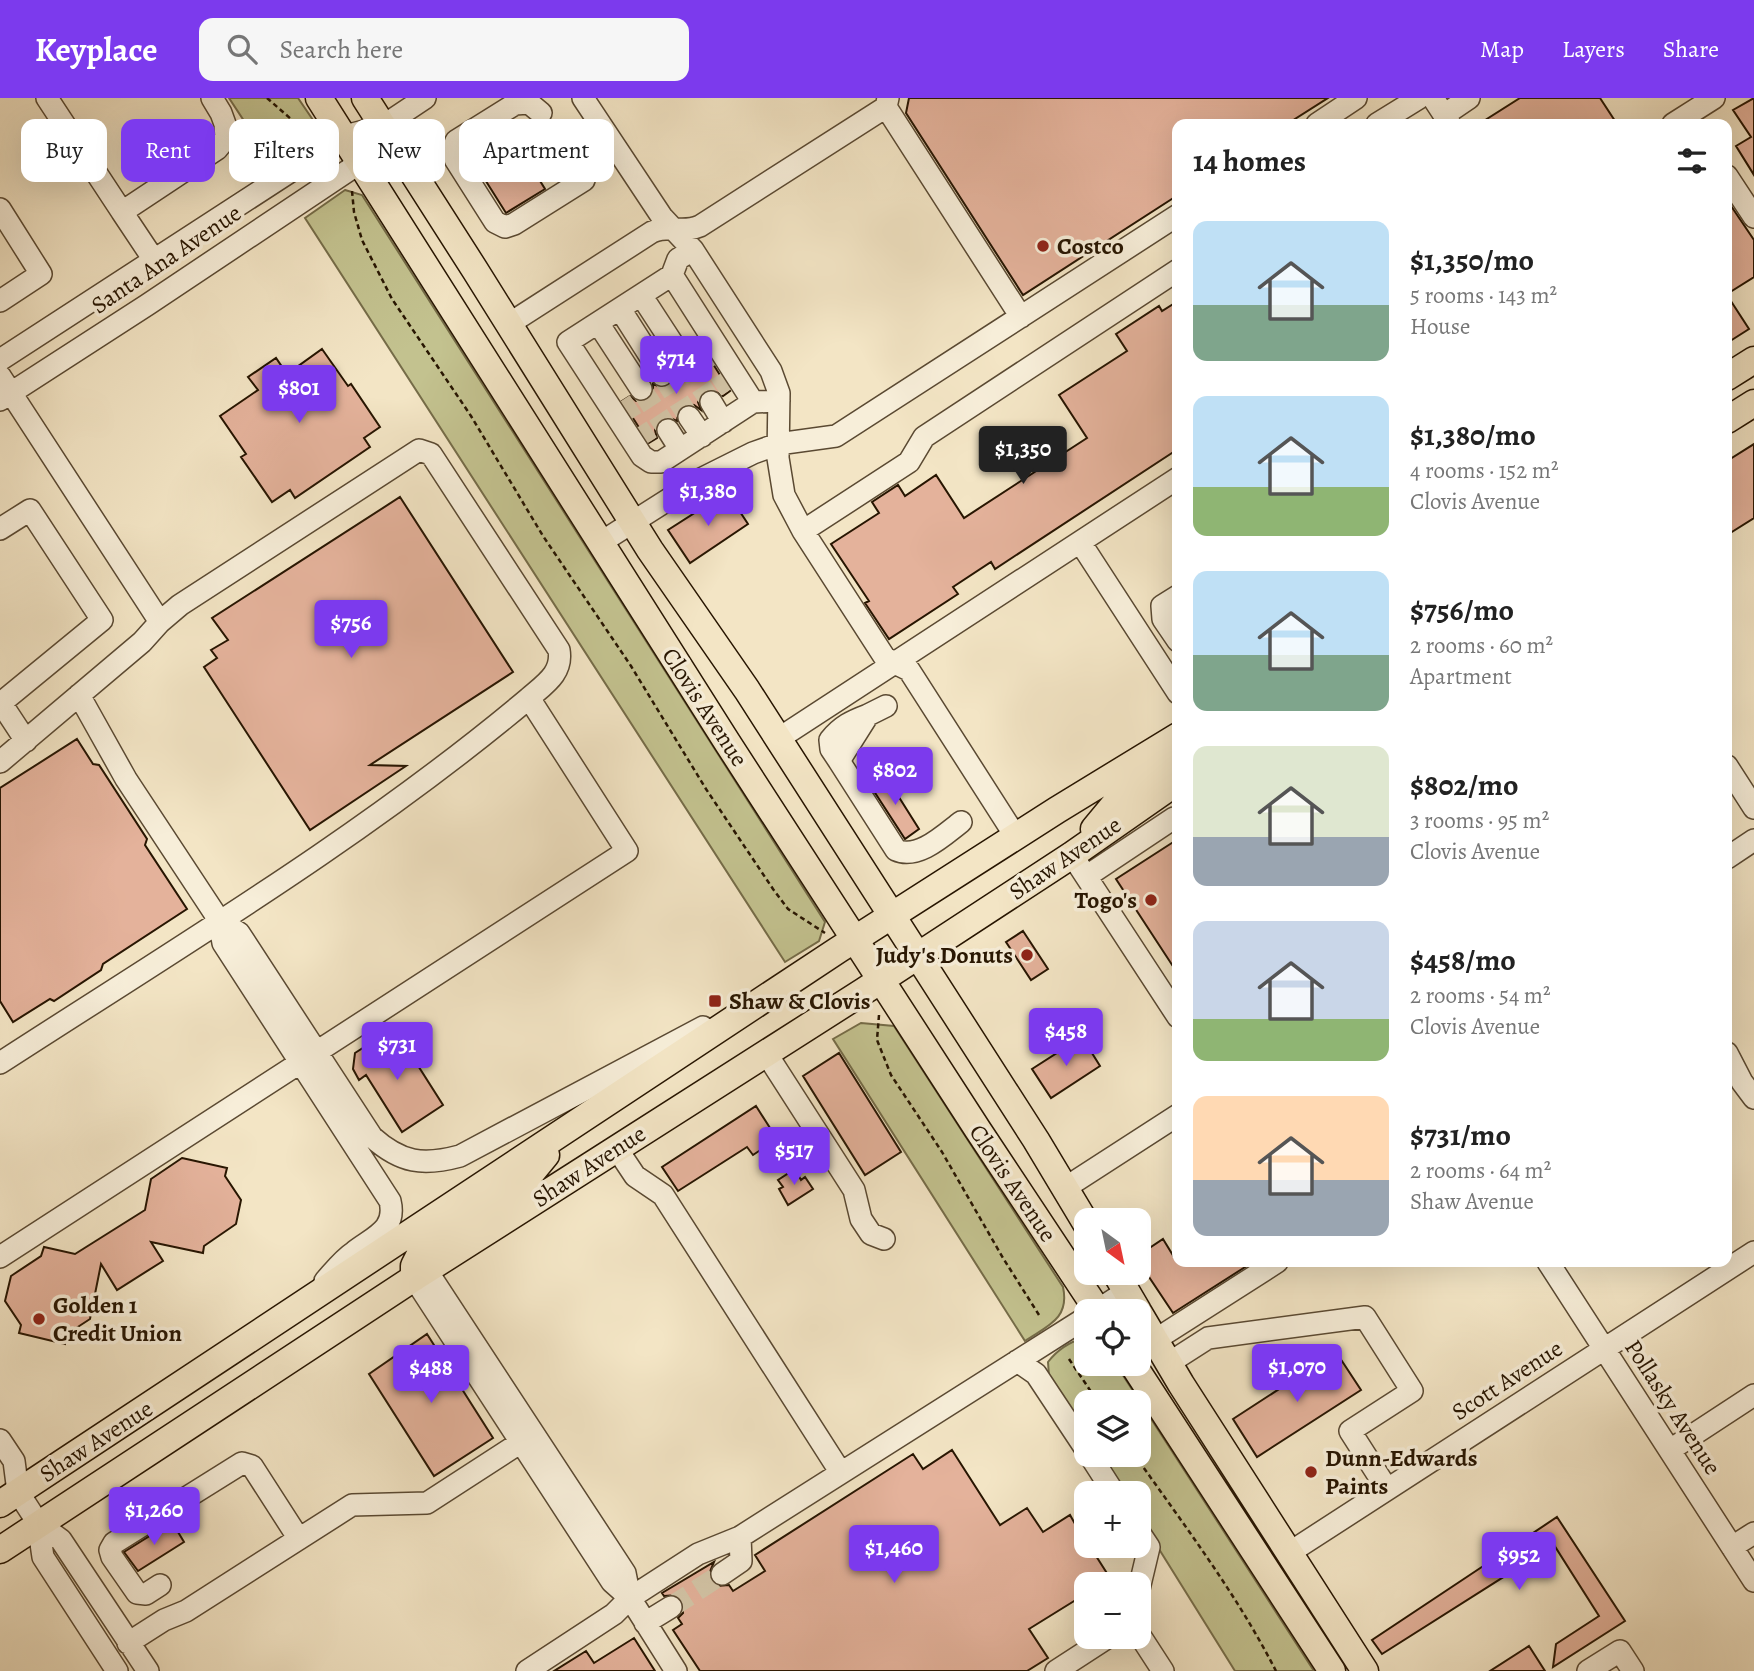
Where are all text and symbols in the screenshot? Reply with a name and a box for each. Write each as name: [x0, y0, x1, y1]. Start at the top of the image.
search box: [199, 18, 689, 81]
text: Keyplace: [35, 27, 157, 72]
icon: search: [223, 30, 261, 68]
text: Search here: [279, 32, 403, 67]
text: Map: [1480, 33, 1524, 65]
text: Layers: [1562, 33, 1625, 65]
text: Share: [1663, 33, 1719, 65]
chip: Buy: [21, 119, 107, 182]
chip: Rent: [121, 119, 215, 182]
chip: Filters: [229, 119, 339, 182]
chip: New: [353, 119, 445, 182]
chip: Apartment: [459, 119, 614, 182]
text: 14 homes: [1193, 141, 1306, 181]
icon: filters: [1673, 142, 1711, 180]
street label: Santa Ana Avenue: [85, 197, 247, 321]
place label: Costco: [1057, 230, 1124, 262]
marker: Costco: [1035, 238, 1051, 254]
text: $1,350/mo: [1410, 240, 1534, 280]
icon: home: [1249, 249, 1333, 333]
text: 5 rooms · 143 m²: [1410, 280, 1557, 311]
text: House: [1410, 311, 1470, 342]
pin: $714: [635, 336, 717, 396]
text: $714: [656, 343, 696, 374]
pin: $801: [258, 366, 340, 425]
text: $801: [278, 372, 320, 403]
text: $1,380/mo: [1410, 415, 1536, 455]
icon: home: [1249, 424, 1333, 508]
pin: $1,350: [966, 426, 1080, 486]
text: $1,350: [995, 433, 1051, 464]
text: 4 rooms · 152 m²: [1410, 455, 1558, 486]
pin: $1,380: [651, 468, 765, 528]
text: $1,380: [679, 475, 737, 506]
text: Clovis Avenue: [1410, 486, 1540, 517]
text: $756/mo: [1410, 590, 1514, 630]
icon: home: [1249, 599, 1333, 683]
pin: $756: [310, 601, 392, 660]
text: $756: [330, 607, 372, 638]
text: 2 rooms · 60 m²: [1410, 630, 1553, 661]
street label: Clovis Avenue: [655, 641, 755, 773]
text: Apartment: [1410, 661, 1512, 692]
pin: $802: [854, 748, 936, 807]
text: $802: [873, 754, 917, 785]
text: $802/mo: [1410, 765, 1518, 805]
icon: home: [1249, 774, 1333, 858]
text: 3 rooms · 95 m²: [1410, 805, 1549, 836]
street label: Shaw Avenue: [1003, 809, 1127, 907]
text: Clovis Avenue: [1410, 836, 1540, 867]
place label: Togo's: [1075, 884, 1137, 916]
marker: Togo's: [1143, 892, 1159, 908]
place label: Judy's Donuts: [876, 939, 1013, 971]
text: $458/mo: [1410, 940, 1516, 980]
marker: Judy's Donuts: [1019, 947, 1035, 963]
icon: home: [1249, 949, 1333, 1033]
text: 2 rooms · 54 m²: [1410, 980, 1551, 1011]
place label: Shaw & Clovis: [729, 985, 871, 1017]
marker: Shaw & Clovis: [707, 993, 723, 1009]
pin: $458: [1025, 1009, 1107, 1068]
text: Clovis Avenue: [1410, 1011, 1540, 1042]
text: $458: [1045, 1015, 1087, 1046]
pin: $731: [356, 1023, 438, 1082]
text: $731: [378, 1029, 416, 1060]
text: $731/mo: [1410, 1115, 1511, 1155]
street label: Shaw Avenue: [526, 1117, 652, 1215]
street label: Clovis Avenue: [962, 1118, 1064, 1248]
icon: home: [1249, 1124, 1333, 1208]
pin: $517: [753, 1128, 835, 1187]
text: $517: [775, 1134, 813, 1165]
text: 2 rooms · 64 m²: [1410, 1155, 1551, 1186]
text: Shaw Avenue: [1410, 1186, 1534, 1217]
north arrow: [1074, 1208, 1152, 1284]
map controls: [1074, 1208, 1151, 1649]
place label: Golden 1 Credit Union: [53, 1289, 182, 1349]
button: locate: [1074, 1299, 1151, 1376]
marker: Golden 1 Credit Union: [31, 1311, 47, 1327]
street label: Scott Avenue: [1445, 1332, 1569, 1428]
street label: Pollasky Avenue: [1617, 1333, 1729, 1481]
pin: $1,070: [1240, 1344, 1354, 1404]
pin: $488: [390, 1346, 472, 1405]
text: $1,070: [1268, 1351, 1326, 1382]
text: $488: [409, 1352, 453, 1383]
button: layers: [1074, 1390, 1151, 1467]
street label: Shaw Avenue: [33, 1392, 159, 1490]
place label: Dunn-Edwards Paints: [1325, 1442, 1478, 1502]
marker: Dunn-Edwards Paints: [1303, 1464, 1319, 1480]
button: +: [1074, 1481, 1151, 1558]
pin: $1,260: [97, 1488, 211, 1547]
text: $1,260: [125, 1494, 183, 1525]
pin: $1,460: [837, 1526, 951, 1585]
text: $1,460: [865, 1532, 923, 1563]
pin: $952: [1478, 1532, 1560, 1592]
text: $952: [1498, 1539, 1540, 1570]
button: −: [1074, 1572, 1151, 1649]

